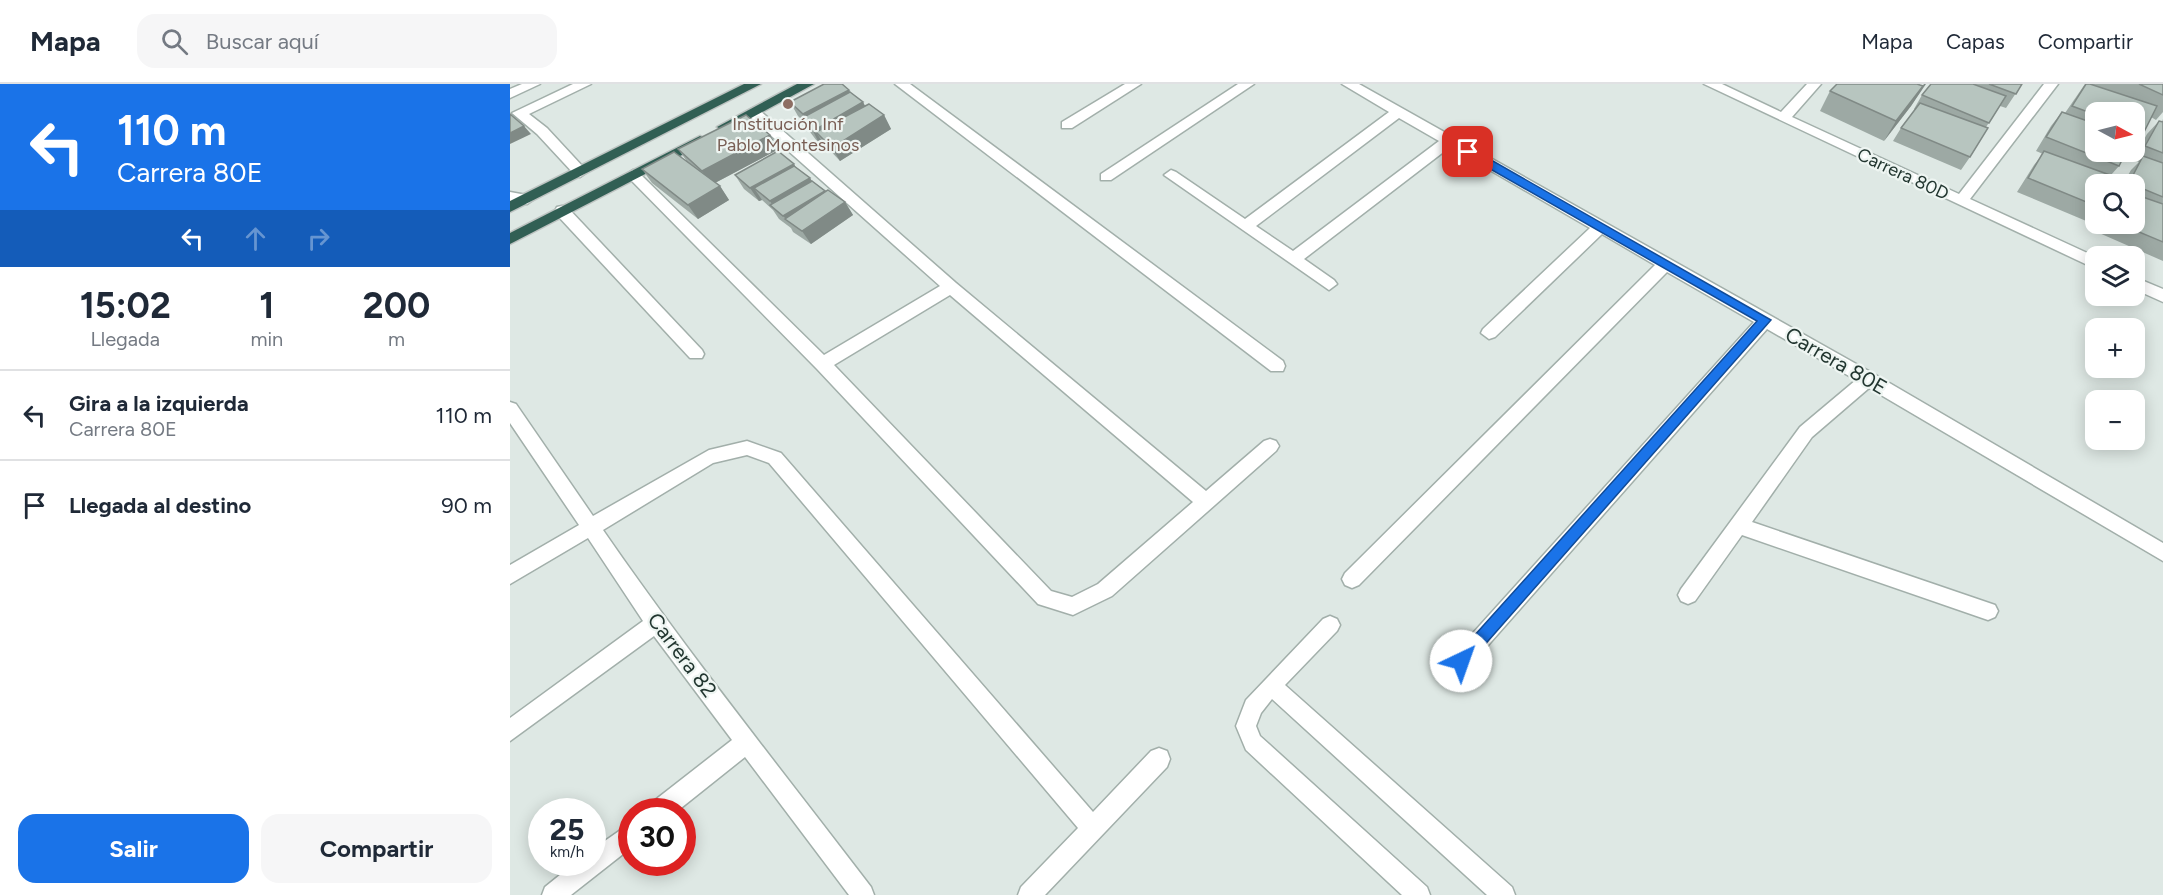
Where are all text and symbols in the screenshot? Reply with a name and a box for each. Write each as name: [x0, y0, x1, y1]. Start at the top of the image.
search box: [137, 14, 557, 68]
text: Mapa: [30, 24, 101, 58]
icon: search: [158, 25, 191, 58]
text: Buscar aquí: [206, 28, 319, 55]
text: Mapa: [1861, 29, 1913, 54]
text: Capas: [1946, 29, 2005, 54]
text: Compartir: [2038, 29, 2133, 54]
marker: Institución Inf Pablo Montesinos: [781, 97, 795, 111]
north arrow: [2085, 102, 2145, 162]
map controls: [2085, 102, 2145, 450]
text: 110 m: [117, 105, 226, 156]
icon: left: [18, 108, 96, 186]
place label: Institución Inf Pablo Montesinos: [717, 113, 859, 156]
pin: [1442, 126, 1493, 177]
icon: arrive: [1451, 135, 1484, 168]
street label: Carrera 80D: [1854, 143, 1952, 205]
text: Carrera 80E: [117, 156, 263, 189]
button: search: [2085, 174, 2145, 234]
icon: left: [176, 222, 209, 255]
icon: ahead: [239, 222, 272, 255]
icon: right: [302, 222, 335, 255]
button: layers: [2085, 246, 2145, 306]
text: 15:02: [80, 284, 171, 327]
text: 1: [259, 284, 274, 327]
text: 200: [363, 284, 430, 327]
button: +: [2085, 318, 2145, 378]
street label: Carrera 80E: [1781, 321, 1892, 400]
text: Llegada: [90, 327, 160, 351]
text: min: [250, 327, 283, 351]
text: m: [388, 327, 405, 351]
text: Gira a la izquierda: [69, 390, 249, 417]
button: −: [2085, 390, 2145, 450]
icon: left: [18, 399, 51, 432]
text: 110 m: [436, 402, 492, 429]
text: Carrera 80E: [69, 417, 177, 441]
icon: arrive: [18, 489, 51, 522]
text: Llegada al destino: [69, 492, 251, 519]
text: 90 m: [441, 492, 492, 519]
street label: Carrera 82: [643, 608, 722, 702]
position arrow: [1429, 629, 1493, 693]
speed limit sign: 30: [618, 798, 696, 876]
text: 25: [550, 811, 584, 848]
button: Salir: [18, 814, 249, 883]
button: Compartir: [261, 814, 492, 883]
text: km/h: [550, 843, 584, 861]

